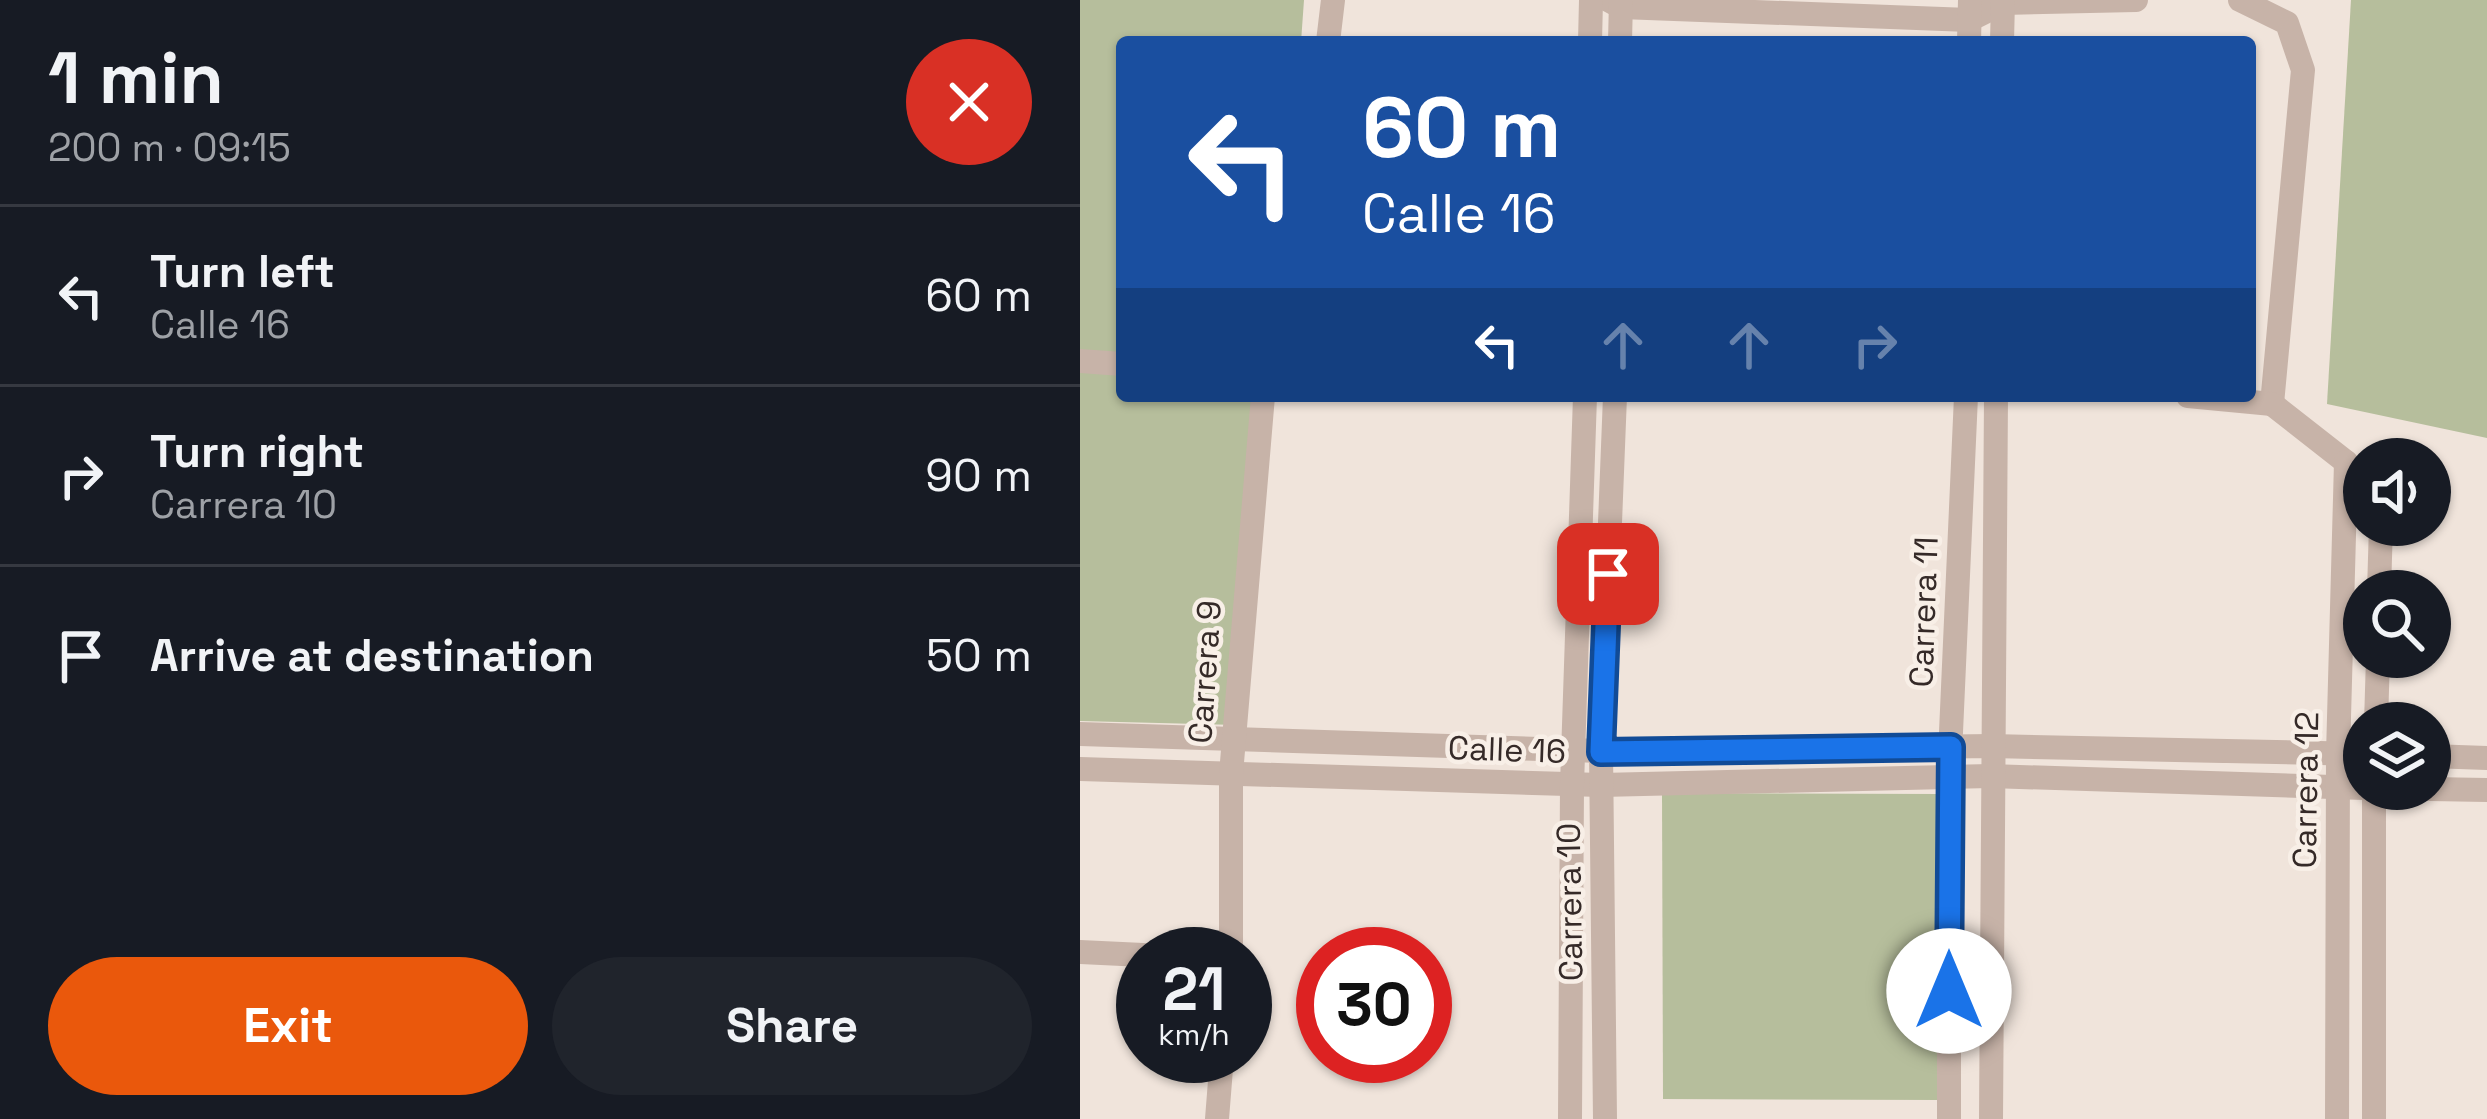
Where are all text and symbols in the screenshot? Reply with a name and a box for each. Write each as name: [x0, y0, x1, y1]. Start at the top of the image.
text: 1 min: [48, 32, 224, 124]
button: close: [906, 39, 1032, 165]
text: 60 m: [1362, 74, 1561, 182]
icon: left: [1164, 84, 1320, 240]
text: 200 m · 09:15: [48, 123, 291, 172]
text: Calle 16: [1362, 179, 1556, 248]
text: Turn left: [150, 243, 335, 300]
icon: left: [48, 263, 114, 329]
text: 60 m: [925, 267, 1032, 324]
text: Calle 16: [150, 300, 290, 349]
icon: left: [1464, 312, 1530, 378]
icon: ahead: [1590, 312, 1656, 378]
icon: ahead: [1716, 312, 1782, 378]
icon: right: [1842, 312, 1908, 378]
text: Turn right: [150, 423, 364, 480]
map controls: [2343, 438, 2451, 810]
button: sound: [2343, 438, 2451, 546]
icon: right: [48, 443, 114, 509]
text: 90 m: [925, 447, 1032, 504]
text: Carrera 10: [150, 480, 337, 529]
pin: [1557, 523, 1659, 625]
street label: Carrera 11: [1900, 536, 1948, 688]
icon: arrive: [1575, 541, 1641, 607]
button: search: [2343, 570, 2451, 678]
street label: Carrera 9: [1179, 599, 1231, 745]
icon: arrive: [48, 623, 114, 689]
text: Arrive at destination: [150, 627, 594, 684]
text: 50 m: [926, 627, 1032, 684]
button: layers: [2343, 702, 2451, 810]
street label: Carrera 12: [2284, 711, 2328, 869]
street label: Calle 16: [1447, 727, 1567, 773]
street label: Carrera 10: [1548, 823, 1592, 981]
speed limit sign: 30: [1296, 927, 1452, 1083]
position arrow: [1886, 928, 2012, 1054]
text: 21: [1163, 951, 1225, 1028]
button: Exit: [48, 957, 528, 1095]
button: Share: [552, 957, 1032, 1095]
text: km/h: [1158, 1015, 1230, 1054]

